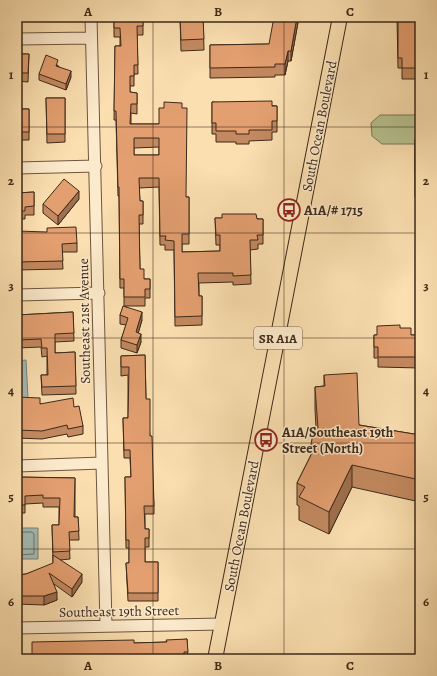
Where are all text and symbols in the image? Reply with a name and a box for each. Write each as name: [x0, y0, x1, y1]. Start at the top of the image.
text: A: [83, 3, 93, 20]
text: B: [214, 3, 222, 20]
text: C: [346, 3, 354, 20]
street label: South Ocean Boulevard: [297, 59, 342, 193]
text: 1: [9, 66, 14, 83]
text: 1: [424, 66, 429, 83]
text: 2: [8, 172, 15, 189]
text: 2: [423, 172, 430, 189]
bus stop icon: A1A/# 1715: [276, 197, 302, 223]
place label: A1A/# 1715: [303, 201, 363, 220]
street label: Southeast 21st Avenue: [74, 258, 95, 384]
text: 3: [8, 277, 14, 294]
text: 3: [423, 277, 429, 294]
road number: SR A1A: [254, 327, 302, 349]
text: 4: [8, 382, 14, 399]
text: 4: [423, 382, 429, 399]
place label: A1A/Southeast 19th Street (North): [281, 423, 394, 458]
bus stop icon: A1A/Southeast 19th Street (North): [253, 427, 279, 453]
street label: South Ocean Boulevard: [219, 459, 264, 593]
text: 5: [8, 488, 14, 505]
text: 5: [423, 488, 429, 505]
text: 6: [8, 593, 14, 610]
text: 6: [423, 593, 429, 610]
street label: Southeast 19th Street: [59, 601, 180, 622]
text: A: [83, 657, 93, 674]
text: B: [214, 657, 222, 674]
text: C: [346, 657, 354, 674]

